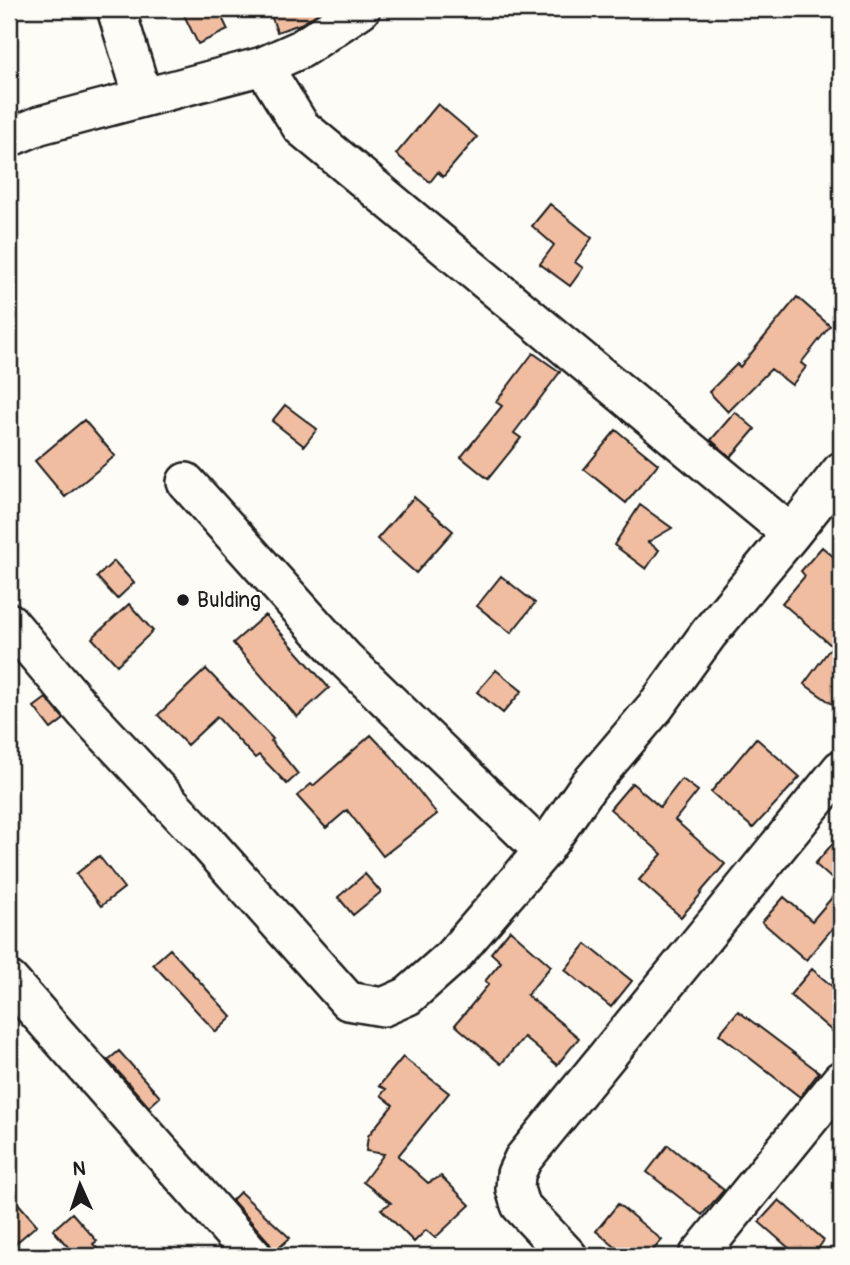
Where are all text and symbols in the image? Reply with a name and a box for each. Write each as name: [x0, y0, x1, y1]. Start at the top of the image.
place label: Bulding: [197, 587, 261, 614]
marker: Bulding: [175, 592, 191, 608]
north arrow: [46, 1150, 116, 1220]
text: N: [72, 1157, 86, 1181]

